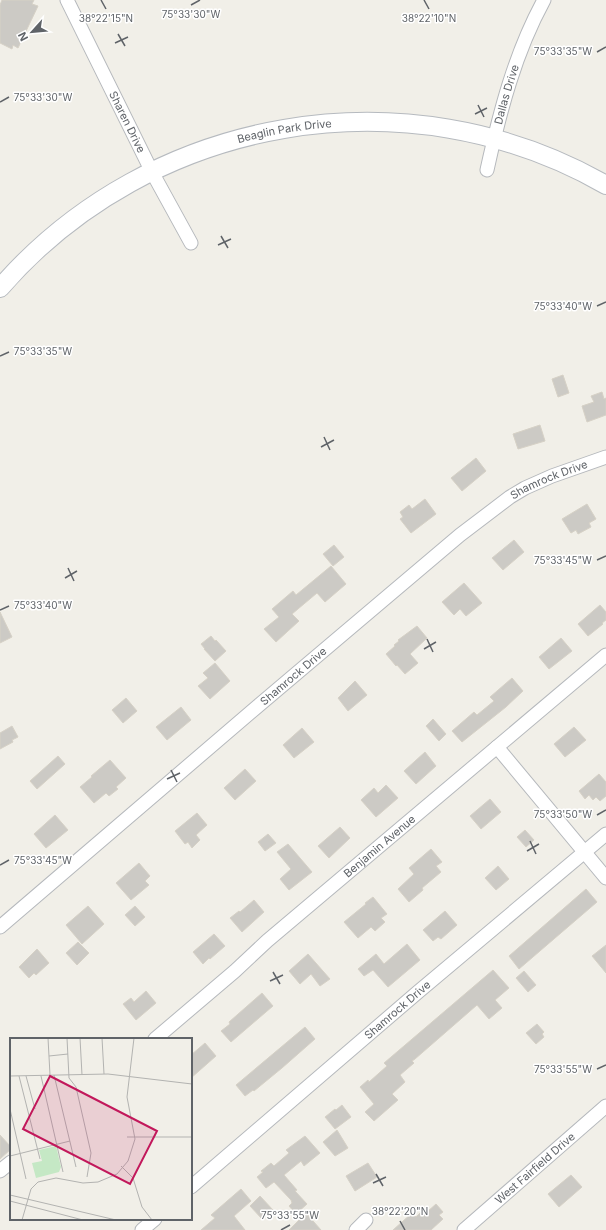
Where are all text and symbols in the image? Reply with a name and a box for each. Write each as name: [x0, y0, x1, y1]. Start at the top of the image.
text: 75°33'30"W: [162, 8, 220, 20]
north arrow: [12, 12, 52, 52]
text: 38°22'15"N: [79, 12, 133, 24]
text: 38°22'10"N: [402, 12, 456, 24]
text: N: [15, 30, 31, 43]
text: 75°33'35"W: [534, 45, 592, 57]
street label: Dallas Drive: [491, 63, 522, 126]
street label: Sharen Drive: [106, 89, 148, 155]
text: 75°33'30"W: [14, 91, 72, 103]
street label: Beaglin Park Drive: [236, 116, 332, 146]
text: 75°33'40"W: [534, 300, 592, 312]
text: 75°33'35"W: [14, 345, 72, 357]
street label: Shamrock Drive: [508, 457, 589, 502]
text: 75°33'45"W: [534, 554, 592, 566]
text: 75°33'40"W: [14, 599, 72, 611]
street label: Shamrock Drive: [257, 644, 329, 708]
text: 75°33'50"W: [534, 808, 592, 820]
street label: Benjamin Avenue: [341, 812, 418, 880]
text: 75°33'45"W: [14, 854, 72, 866]
street label: Shamrock Drive: [361, 978, 433, 1042]
inset map: [10, 1038, 192, 1220]
text: 75°33'55"W: [534, 1063, 592, 1075]
street label: West Fairfield Drive: [492, 1129, 578, 1207]
text: 38°22'20"N: [372, 1205, 428, 1217]
text: 75°33'55"W: [261, 1209, 319, 1221]

